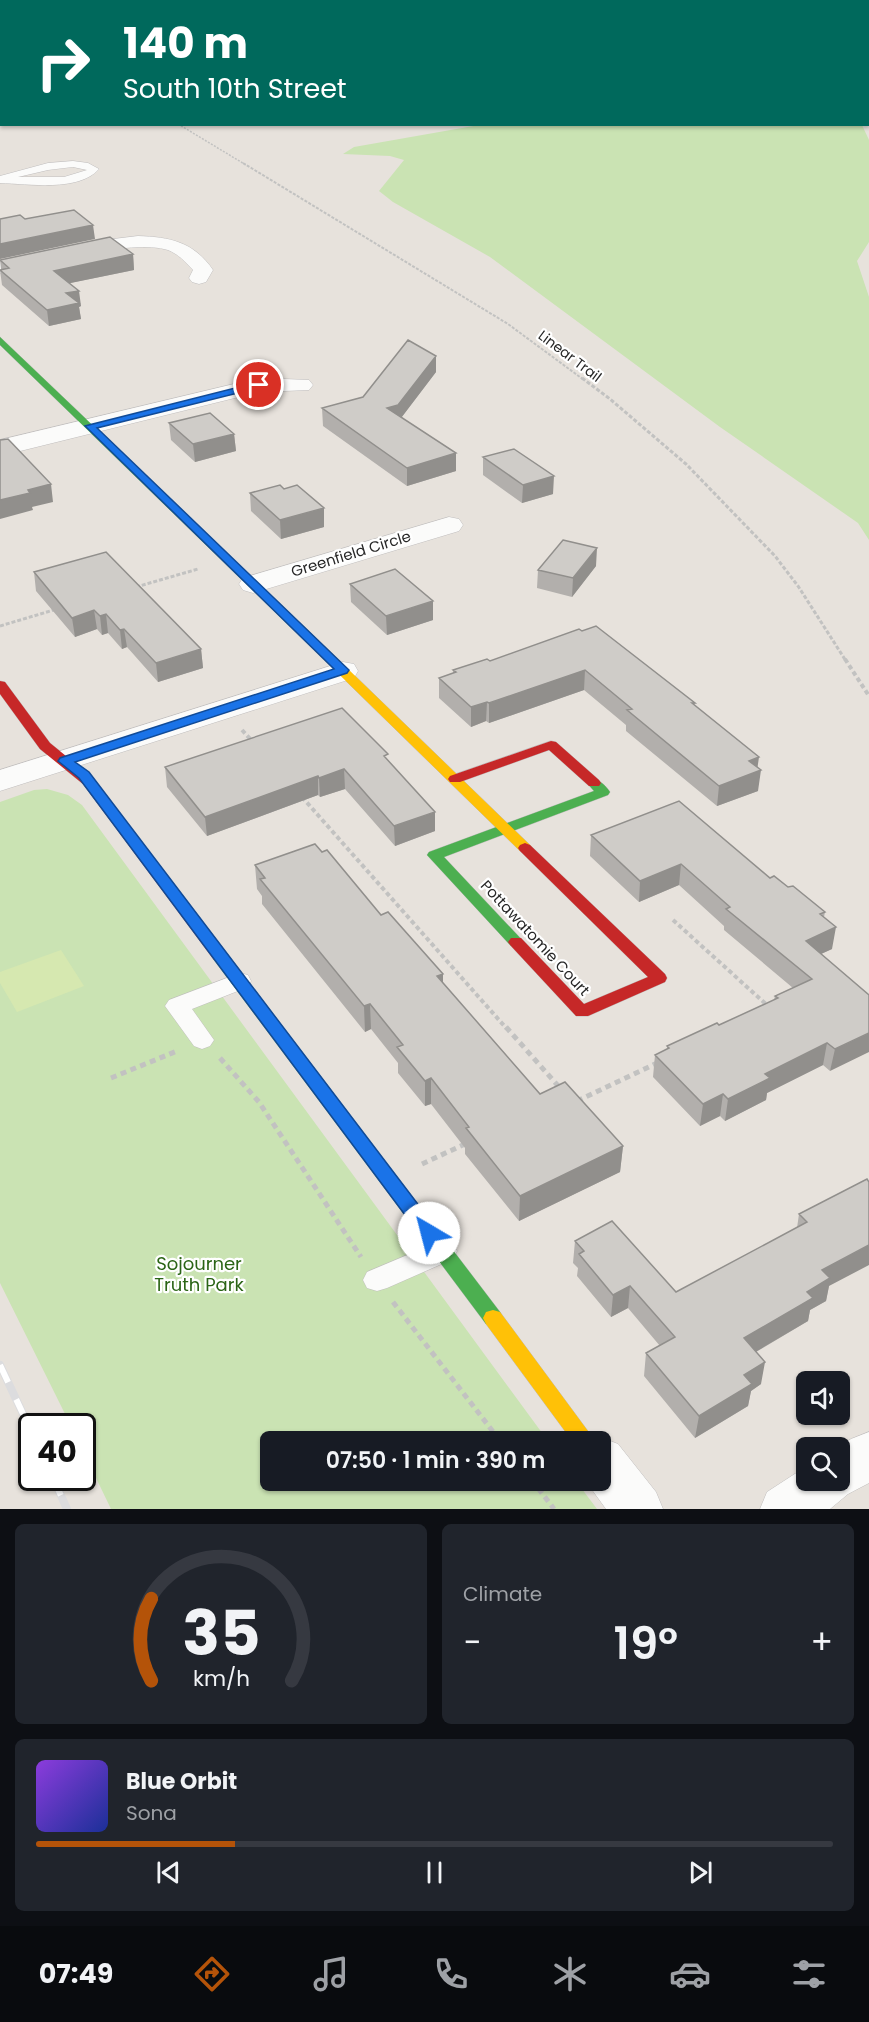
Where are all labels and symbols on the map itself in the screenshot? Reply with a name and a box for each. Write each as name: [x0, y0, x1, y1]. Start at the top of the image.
street label: Linear Trail: [534, 326, 606, 386]
pin: [233, 359, 284, 410]
street label: Greenfield Circle: [288, 525, 413, 582]
street label: Pottawatomie Court: [476, 875, 595, 1000]
position arrow: [397, 1201, 461, 1265]
park label: Sojourner Truth Park: [154, 1251, 244, 1297]
speed limit sign: 40: [18, 1413, 96, 1491]

